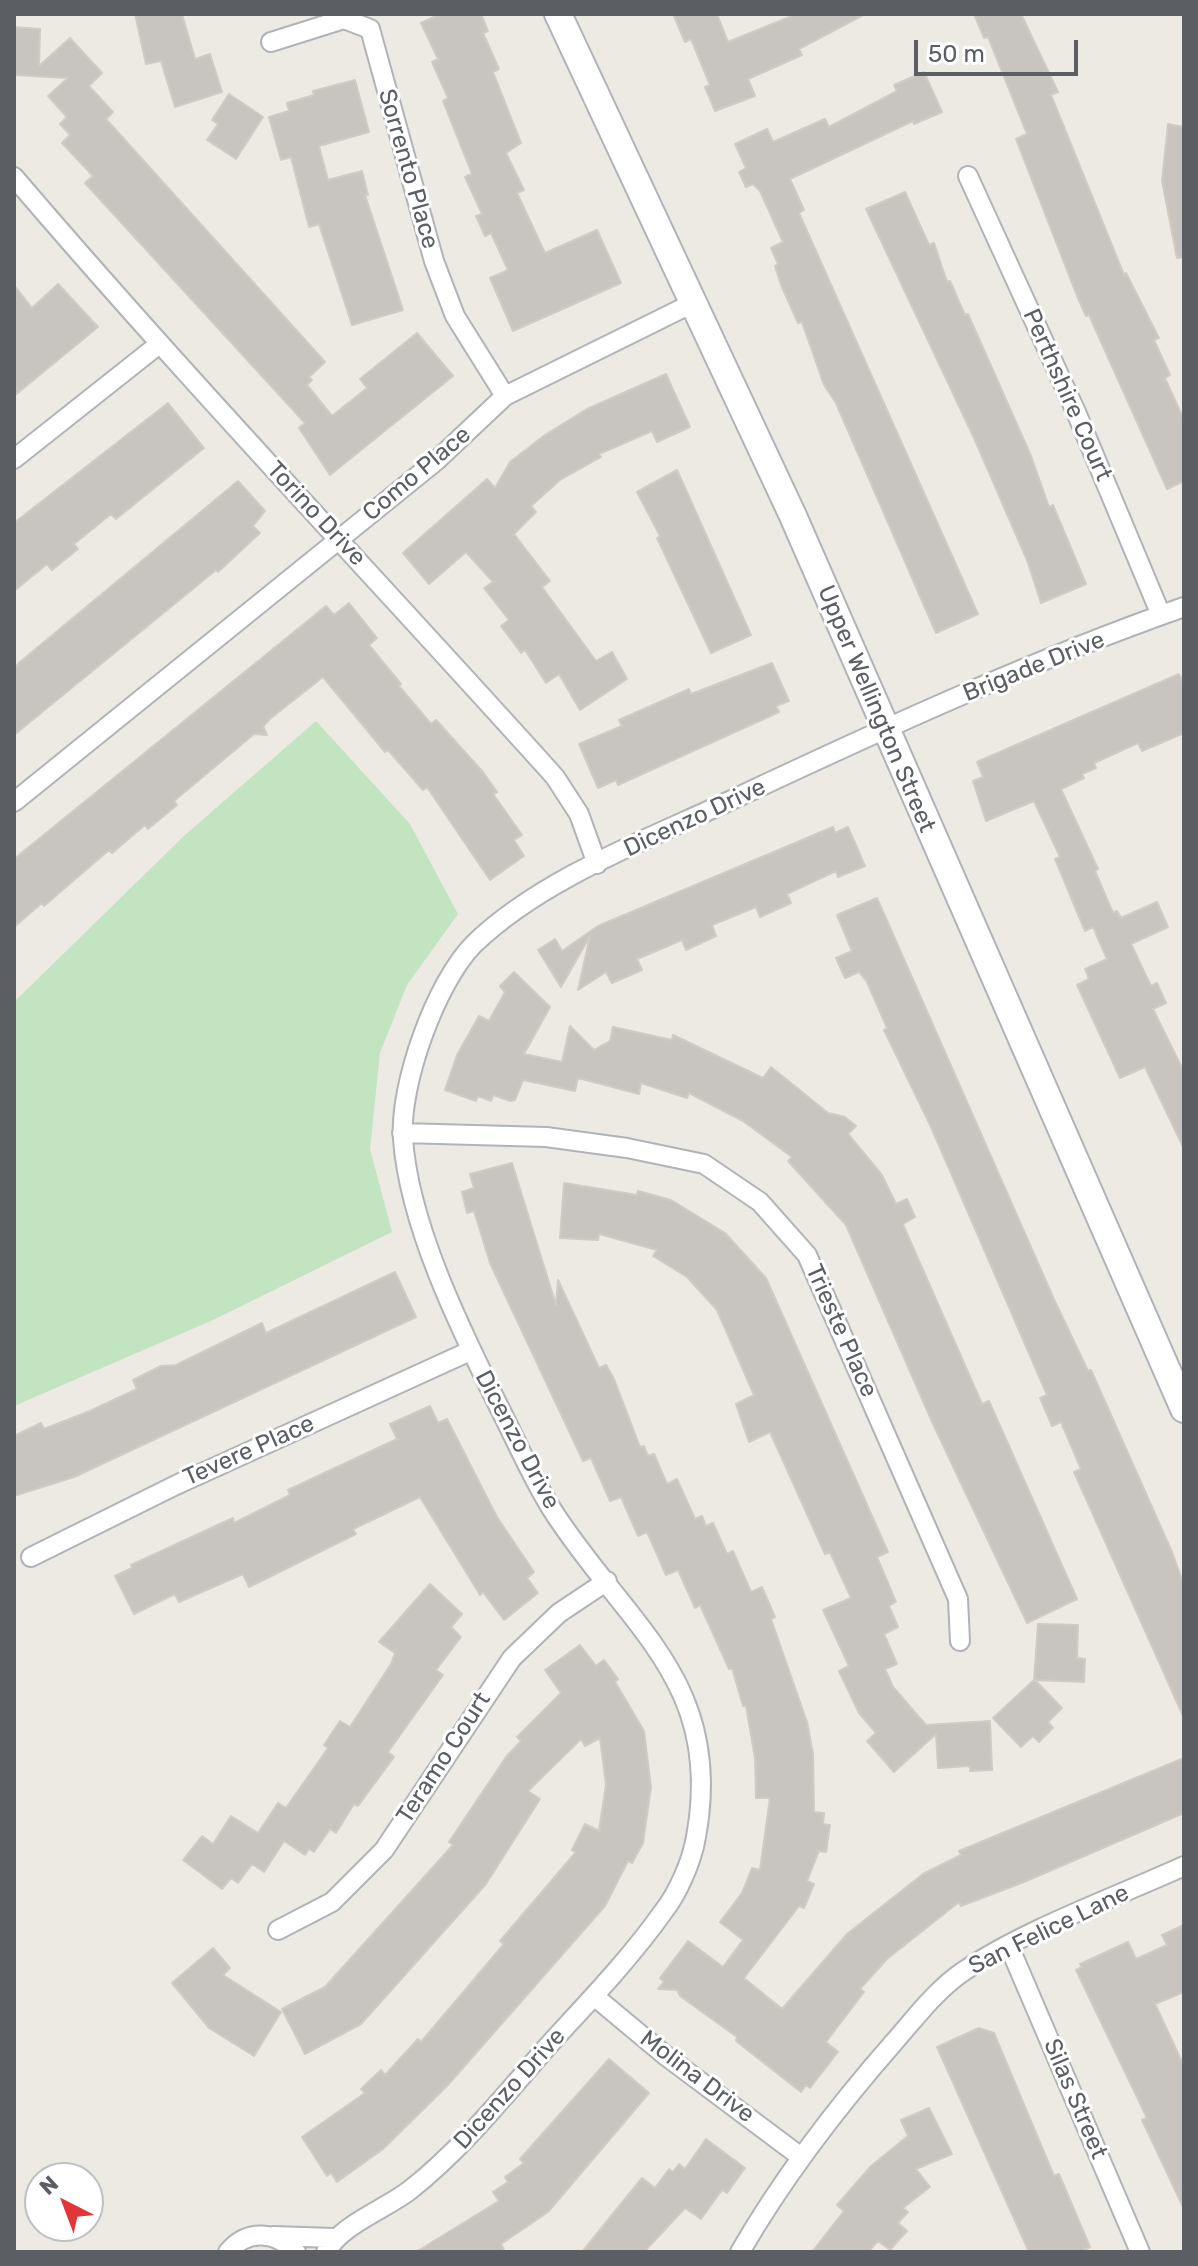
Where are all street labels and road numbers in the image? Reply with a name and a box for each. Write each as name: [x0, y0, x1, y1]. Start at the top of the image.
street label: Sorrento Place: [371, 86, 445, 252]
street label: Perthshire Court: [1016, 304, 1118, 486]
street label: Como Place: [357, 421, 477, 527]
street label: Torino Drive: [260, 456, 372, 572]
street label: Upper Wellington Street: [811, 581, 941, 837]
street label: Brigade Drive: [959, 626, 1109, 708]
street label: Dicenzo Drive: [620, 773, 770, 863]
street label: Trieste Place: [799, 1260, 883, 1402]
street label: Dicenzo Drive: [468, 1366, 566, 1514]
street label: Tevere Place: [179, 1409, 319, 1493]
street label: Teramo Court: [391, 1687, 497, 1829]
street label: San Felice Lane: [964, 1879, 1134, 1981]
street label: Dicenzo Drive: [448, 2022, 572, 2156]
street label: Molina Drive: [634, 2025, 760, 2129]
street label: Silas Street: [1037, 2035, 1113, 2163]

